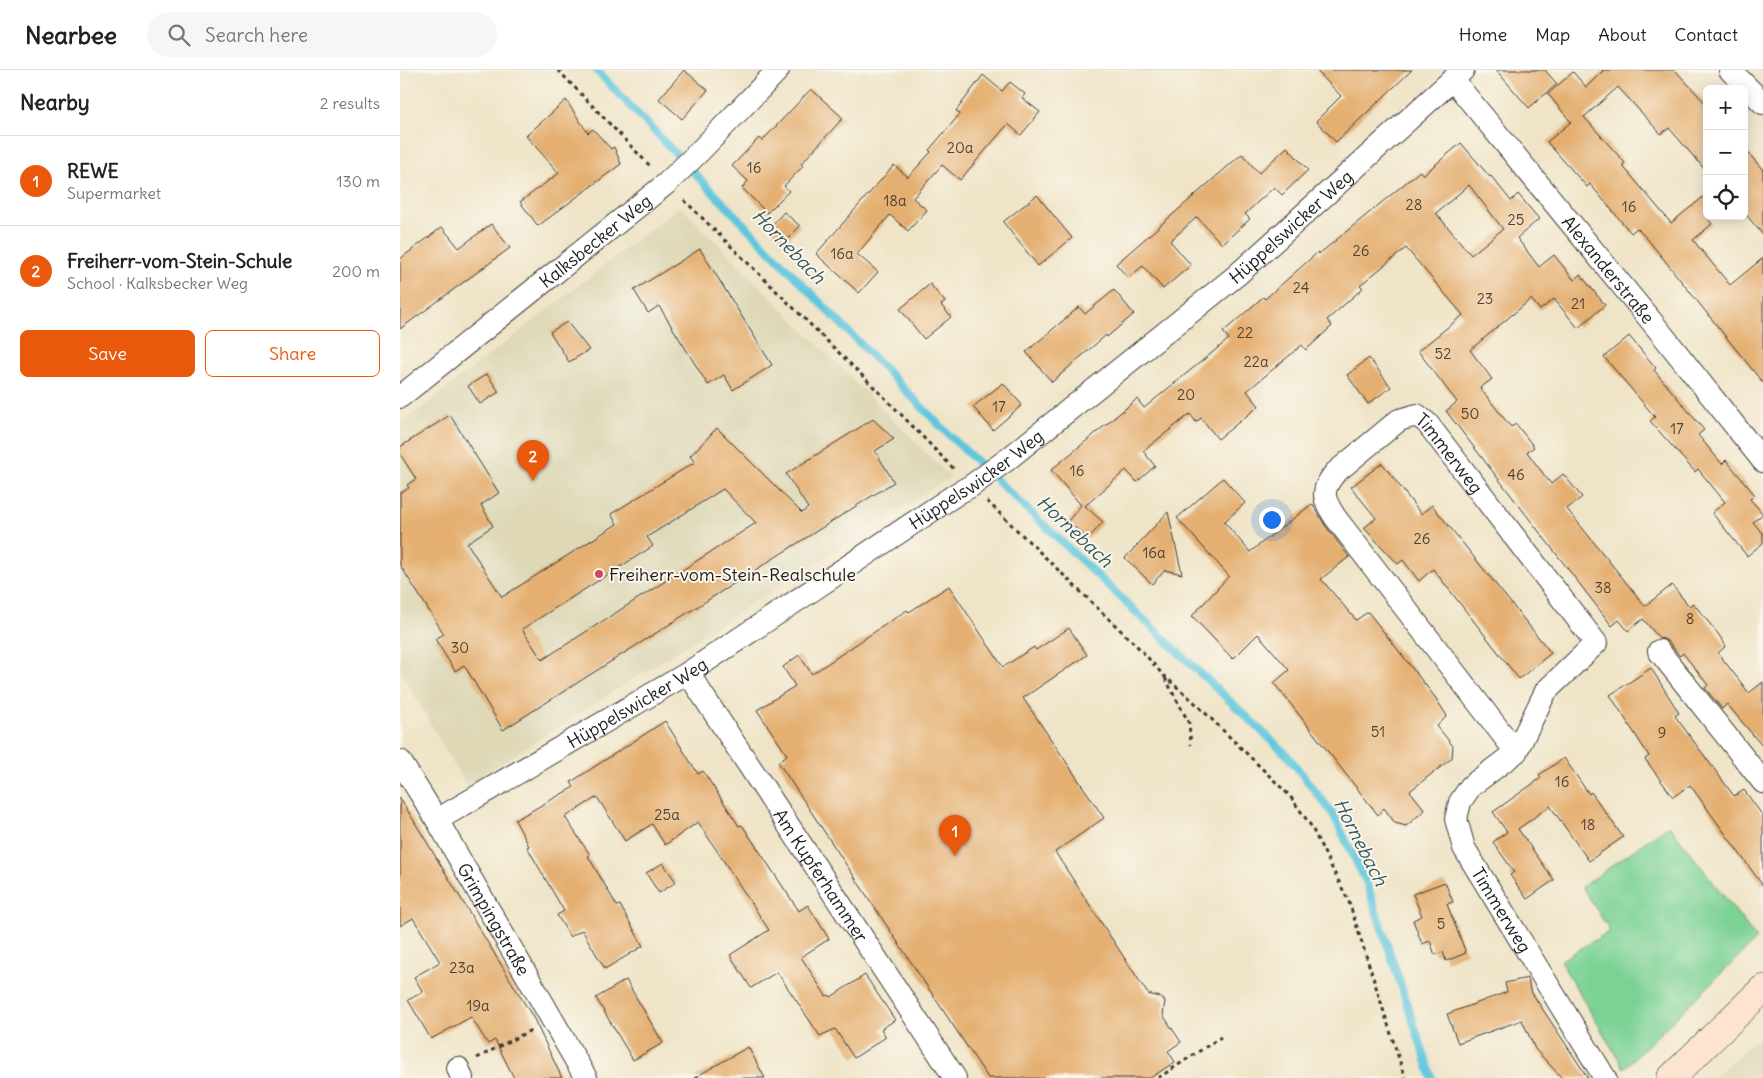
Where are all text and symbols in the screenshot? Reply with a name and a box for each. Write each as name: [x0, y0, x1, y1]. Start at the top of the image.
search box: [147, 12, 497, 57]
text: Nearbee: [25, 20, 117, 50]
icon: search: [165, 21, 193, 49]
text: Search here: [205, 23, 308, 47]
text: Home: [1459, 23, 1507, 46]
text: Map: [1535, 23, 1570, 46]
text: About: [1598, 23, 1646, 46]
text: Contact: [1674, 23, 1738, 46]
map controls: [1703, 85, 1748, 220]
button: +: [1703, 85, 1748, 130]
text: Nearby: [20, 89, 90, 116]
text: 2 results: [320, 93, 380, 113]
button: −: [1703, 130, 1748, 175]
house number: 20a: [947, 138, 974, 157]
house number: 16: [747, 158, 761, 177]
text: REWE: [67, 159, 119, 183]
street label: Hüppelswicker Weg: [1224, 164, 1357, 289]
text: 1: [33, 171, 39, 191]
text: 130 m: [336, 171, 380, 191]
button: locate: [1703, 175, 1748, 220]
text: Supermarket: [67, 183, 161, 203]
street label: Kalksbecker Weg: [534, 189, 656, 293]
house number: 18a: [883, 191, 907, 210]
house number: 28: [1406, 195, 1422, 214]
house number: 16: [1622, 197, 1636, 216]
water label: Hornebach: [747, 203, 831, 289]
house number: 25: [1508, 210, 1524, 229]
street label: Alexanderstraße: [1557, 210, 1660, 328]
house number: 26: [1353, 241, 1369, 260]
house number: 16a: [830, 244, 854, 263]
text: Freiherr-vom-Stein-Schule: [67, 249, 292, 273]
text: 2: [32, 261, 40, 281]
text: 200 m: [332, 261, 380, 281]
text: School · Kalksbecker Weg: [67, 273, 248, 293]
house number: 24: [1293, 278, 1310, 297]
house number: 23: [1477, 289, 1493, 308]
house number: 21: [1571, 294, 1585, 313]
house number: 22: [1237, 323, 1253, 342]
button: Save: [20, 330, 195, 377]
button: Share: [205, 330, 380, 377]
house number: 52: [1435, 344, 1451, 363]
house number: 22a: [1243, 352, 1269, 371]
house number: 20: [1177, 385, 1195, 404]
house number: 17: [992, 397, 1006, 416]
house number: 50: [1461, 404, 1479, 423]
street label: Timmerweg: [1412, 408, 1488, 498]
house number: 17: [1670, 419, 1684, 438]
street label: Hüppelswicker Weg: [904, 424, 1048, 534]
pin: 2: [517, 440, 549, 481]
house number: 16: [1070, 461, 1084, 480]
house number: 46: [1507, 465, 1525, 484]
water label: Hornebach: [1032, 490, 1119, 573]
your location: [1259, 507, 1285, 533]
house number: 26: [1414, 529, 1430, 548]
house number: 16a: [1142, 543, 1166, 562]
place label: Freiherr-vom-Stein-Realschule: [609, 563, 856, 586]
marker: Freiherr-vom-Stein-Realschule: [593, 568, 605, 580]
house number: 38: [1594, 578, 1612, 597]
house number: 8: [1686, 609, 1694, 628]
house number: 30: [451, 638, 469, 657]
street label: Hüppelswicker Weg: [563, 652, 712, 753]
house number: 51: [1371, 722, 1385, 741]
house number: 9: [1658, 723, 1666, 742]
house number: 16: [1555, 772, 1569, 791]
water label: Hornebach: [1329, 794, 1394, 891]
street label: Am Kupferhammer: [769, 804, 874, 947]
house number: 25a: [654, 805, 680, 824]
pin: 1: [939, 815, 971, 856]
house number: 18: [1581, 815, 1595, 834]
street label: Grimpingstraße: [453, 859, 536, 979]
street label: Timmerweg: [1467, 863, 1537, 957]
house number: 5: [1437, 914, 1445, 933]
house number: 23a: [449, 958, 475, 977]
house number: 19a: [466, 996, 490, 1015]

